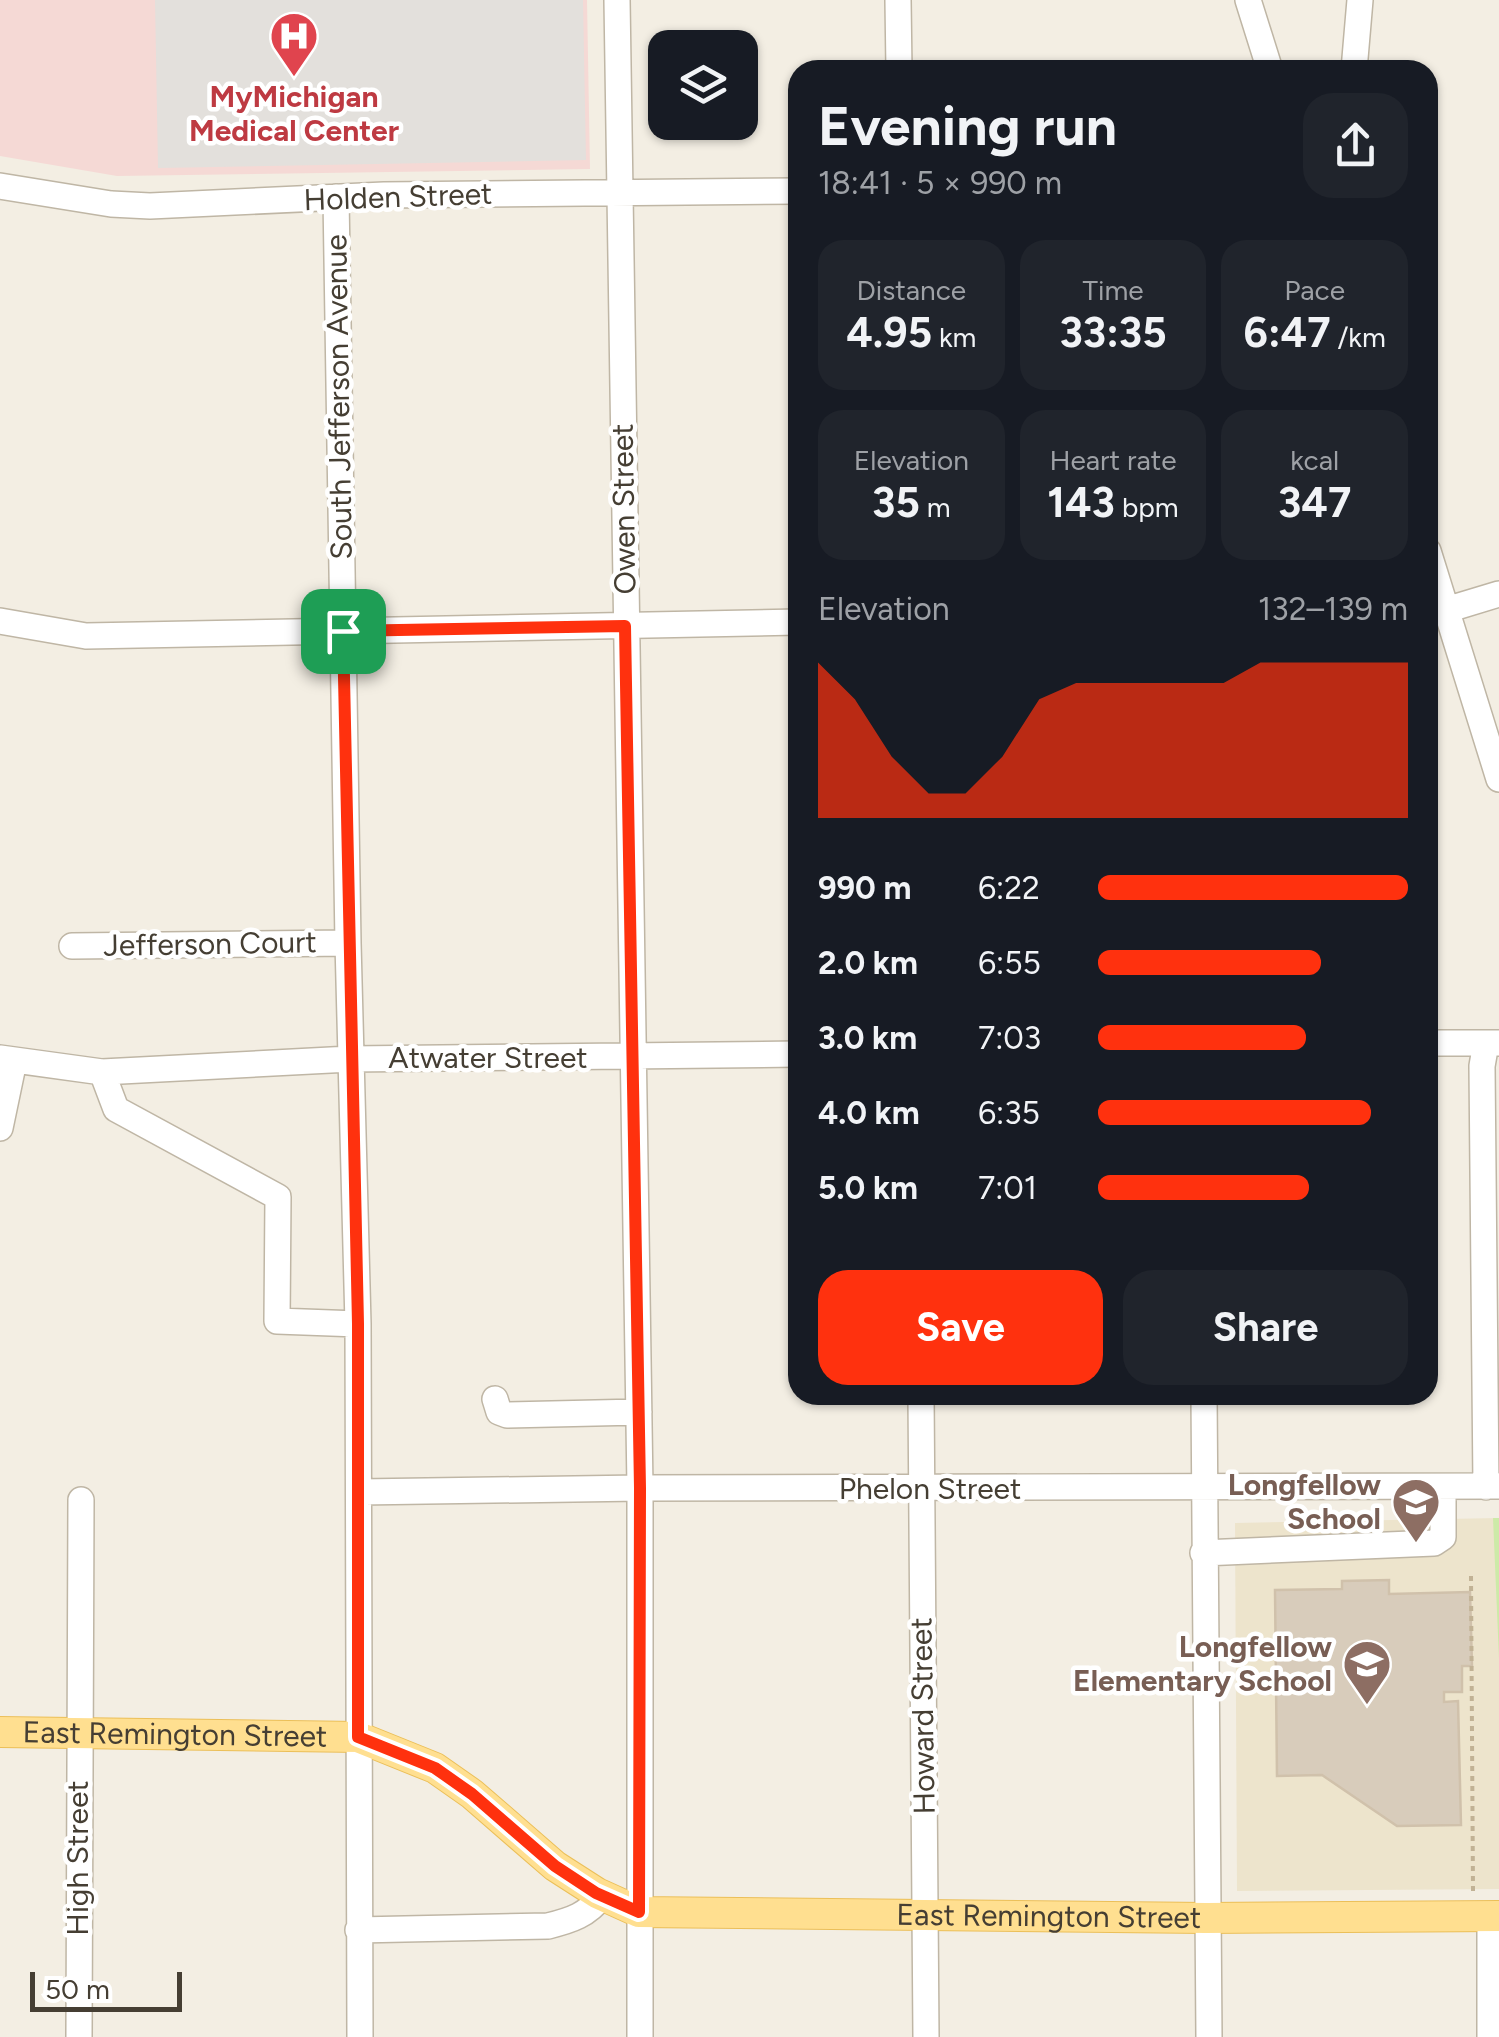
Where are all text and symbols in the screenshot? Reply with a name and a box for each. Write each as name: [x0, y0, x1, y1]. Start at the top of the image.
hospital icon: MyMichigan Medical Center: [268, 10, 320, 78]
map controls: [648, 30, 758, 140]
button: layers: [648, 30, 758, 140]
place label: MyMichigan Medical Center: [189, 78, 399, 149]
text: Evening run: [818, 93, 1117, 159]
button: share: [1303, 93, 1408, 198]
text: 18:41 · 5 × 990 m: [818, 164, 1062, 202]
street label: Holden Street: [303, 175, 493, 218]
street label: South Jefferson Avenue: [317, 234, 360, 560]
text: Distance: [856, 273, 966, 307]
text: Time: [1082, 273, 1144, 307]
text: Pace: [1284, 273, 1345, 307]
text: 4.95: [846, 307, 932, 358]
text: 33:35: [1059, 307, 1167, 358]
text: 6:47: [1244, 307, 1331, 358]
text: km: [932, 320, 976, 354]
text: /km: [1331, 320, 1386, 354]
street label: Owen Street: [604, 423, 643, 595]
text: Elevation: [854, 443, 969, 477]
text: Heart rate: [1049, 443, 1177, 477]
text: kcal: [1290, 443, 1339, 477]
text: 35: [872, 477, 920, 528]
text: 143: [1047, 477, 1115, 528]
text: 347: [1278, 477, 1351, 528]
text: m: [920, 490, 951, 524]
text: bpm: [1115, 490, 1179, 524]
pin: [301, 589, 386, 674]
text: Elevation: [818, 590, 950, 628]
text: 132–139 m: [1258, 590, 1408, 628]
icon: arrive: [316, 604, 371, 659]
text: 990 m: [818, 869, 911, 907]
text: 6:22: [978, 869, 1040, 907]
street label: Jefferson Court: [103, 923, 317, 964]
text: 2.0 km: [818, 944, 918, 982]
text: 6:55: [978, 944, 1041, 982]
text: 3.0 km: [818, 1019, 917, 1057]
text: 7:03: [978, 1019, 1041, 1057]
street label: Atwater Street: [388, 1039, 588, 1076]
text: 4.0 km: [818, 1094, 920, 1132]
text: 6:35: [978, 1094, 1040, 1132]
text: 5.0 km: [818, 1169, 918, 1207]
text: 7:01: [978, 1169, 1037, 1207]
button: Save: [818, 1270, 1103, 1385]
button: Share: [1123, 1270, 1408, 1385]
place label: Longfellow School: [1228, 1466, 1381, 1537]
street label: Phelon Street: [839, 1470, 1021, 1507]
school or university icon: Longfellow School: [1390, 1476, 1442, 1544]
street label: Howard Street: [902, 1617, 943, 1815]
place label: Longfellow Elementary School: [1073, 1628, 1332, 1699]
school or university icon: Longfellow Elementary School: [1341, 1638, 1393, 1706]
street label: East Remington Street: [22, 1713, 328, 1755]
street label: High Street: [59, 1780, 96, 1936]
street label: East Remington Street: [896, 1896, 1201, 1936]
scale bar: [30, 1967, 182, 2012]
text: 50 m: [45, 1972, 110, 2006]

